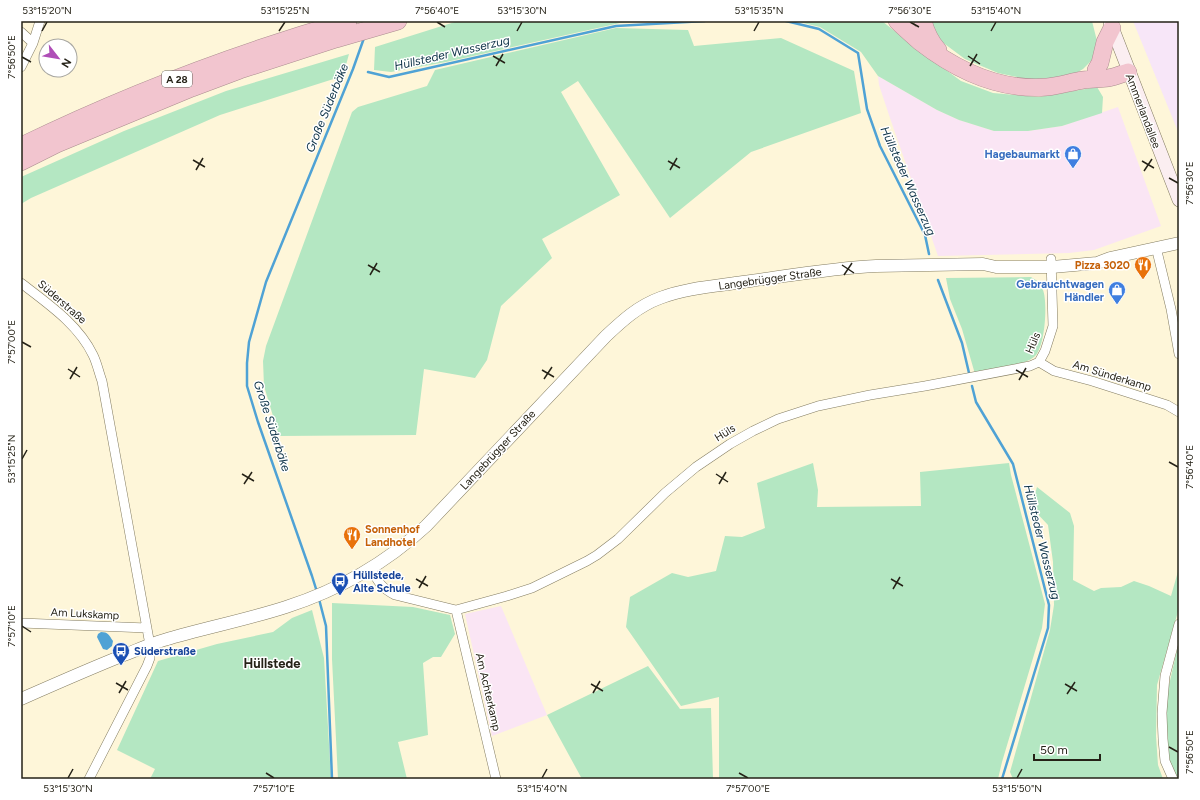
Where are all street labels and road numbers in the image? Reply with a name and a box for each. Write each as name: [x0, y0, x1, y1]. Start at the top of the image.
road number: A 28: [162, 71, 192, 87]
street label: Ammerlandallee: [1123, 72, 1163, 150]
street label: Langebrügger Straße: [718, 265, 822, 293]
street label: Süderstraße: [35, 277, 89, 327]
street label: Hüls: [1023, 330, 1043, 356]
street label: Am Sünderkamp: [1071, 358, 1153, 394]
street label: Langebrügger Straße: [458, 408, 538, 492]
street label: Hüls: [712, 422, 738, 444]
street label: Am Lukskamp: [50, 606, 120, 622]
street label: Am Achterkamp: [473, 652, 503, 733]

